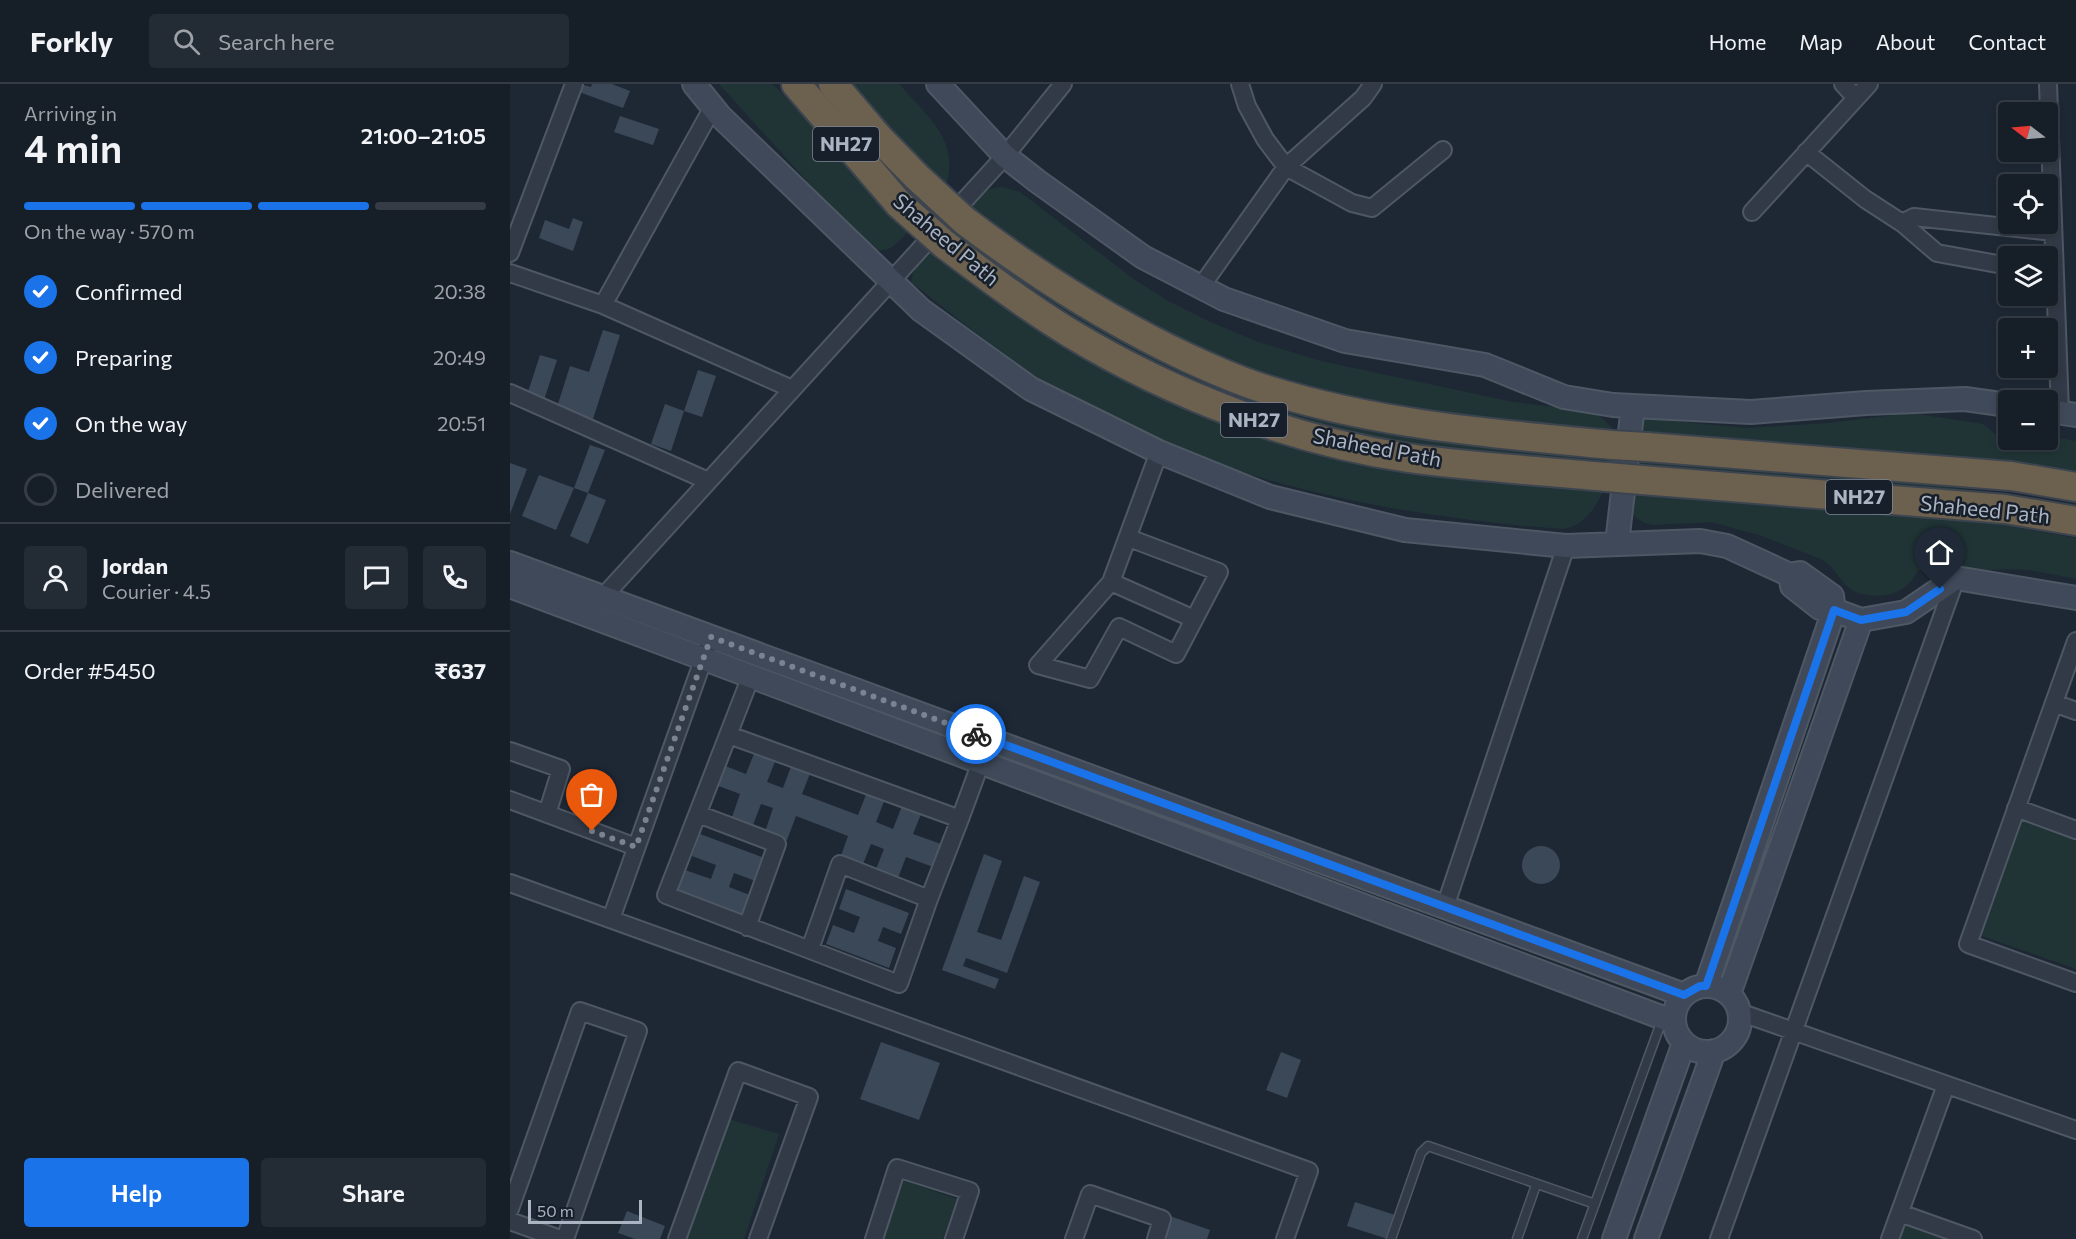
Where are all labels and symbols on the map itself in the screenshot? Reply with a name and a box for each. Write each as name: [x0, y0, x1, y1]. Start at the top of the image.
north arrow: [1998, 102, 2058, 162]
road number: NH27: [813, 127, 879, 161]
street label: Shaheed Path: [889, 187, 1005, 290]
road number: NH27: [1221, 403, 1287, 437]
street label: Shaheed Path: [1311, 422, 1444, 471]
road number: NH27: [1826, 480, 1892, 514]
street label: Shaheed Path: [1919, 489, 2051, 528]
pin: [1914, 527, 1965, 589]
courier: [946, 704, 1006, 764]
pin: [566, 769, 617, 831]
scale bar: [528, 1197, 642, 1224]

